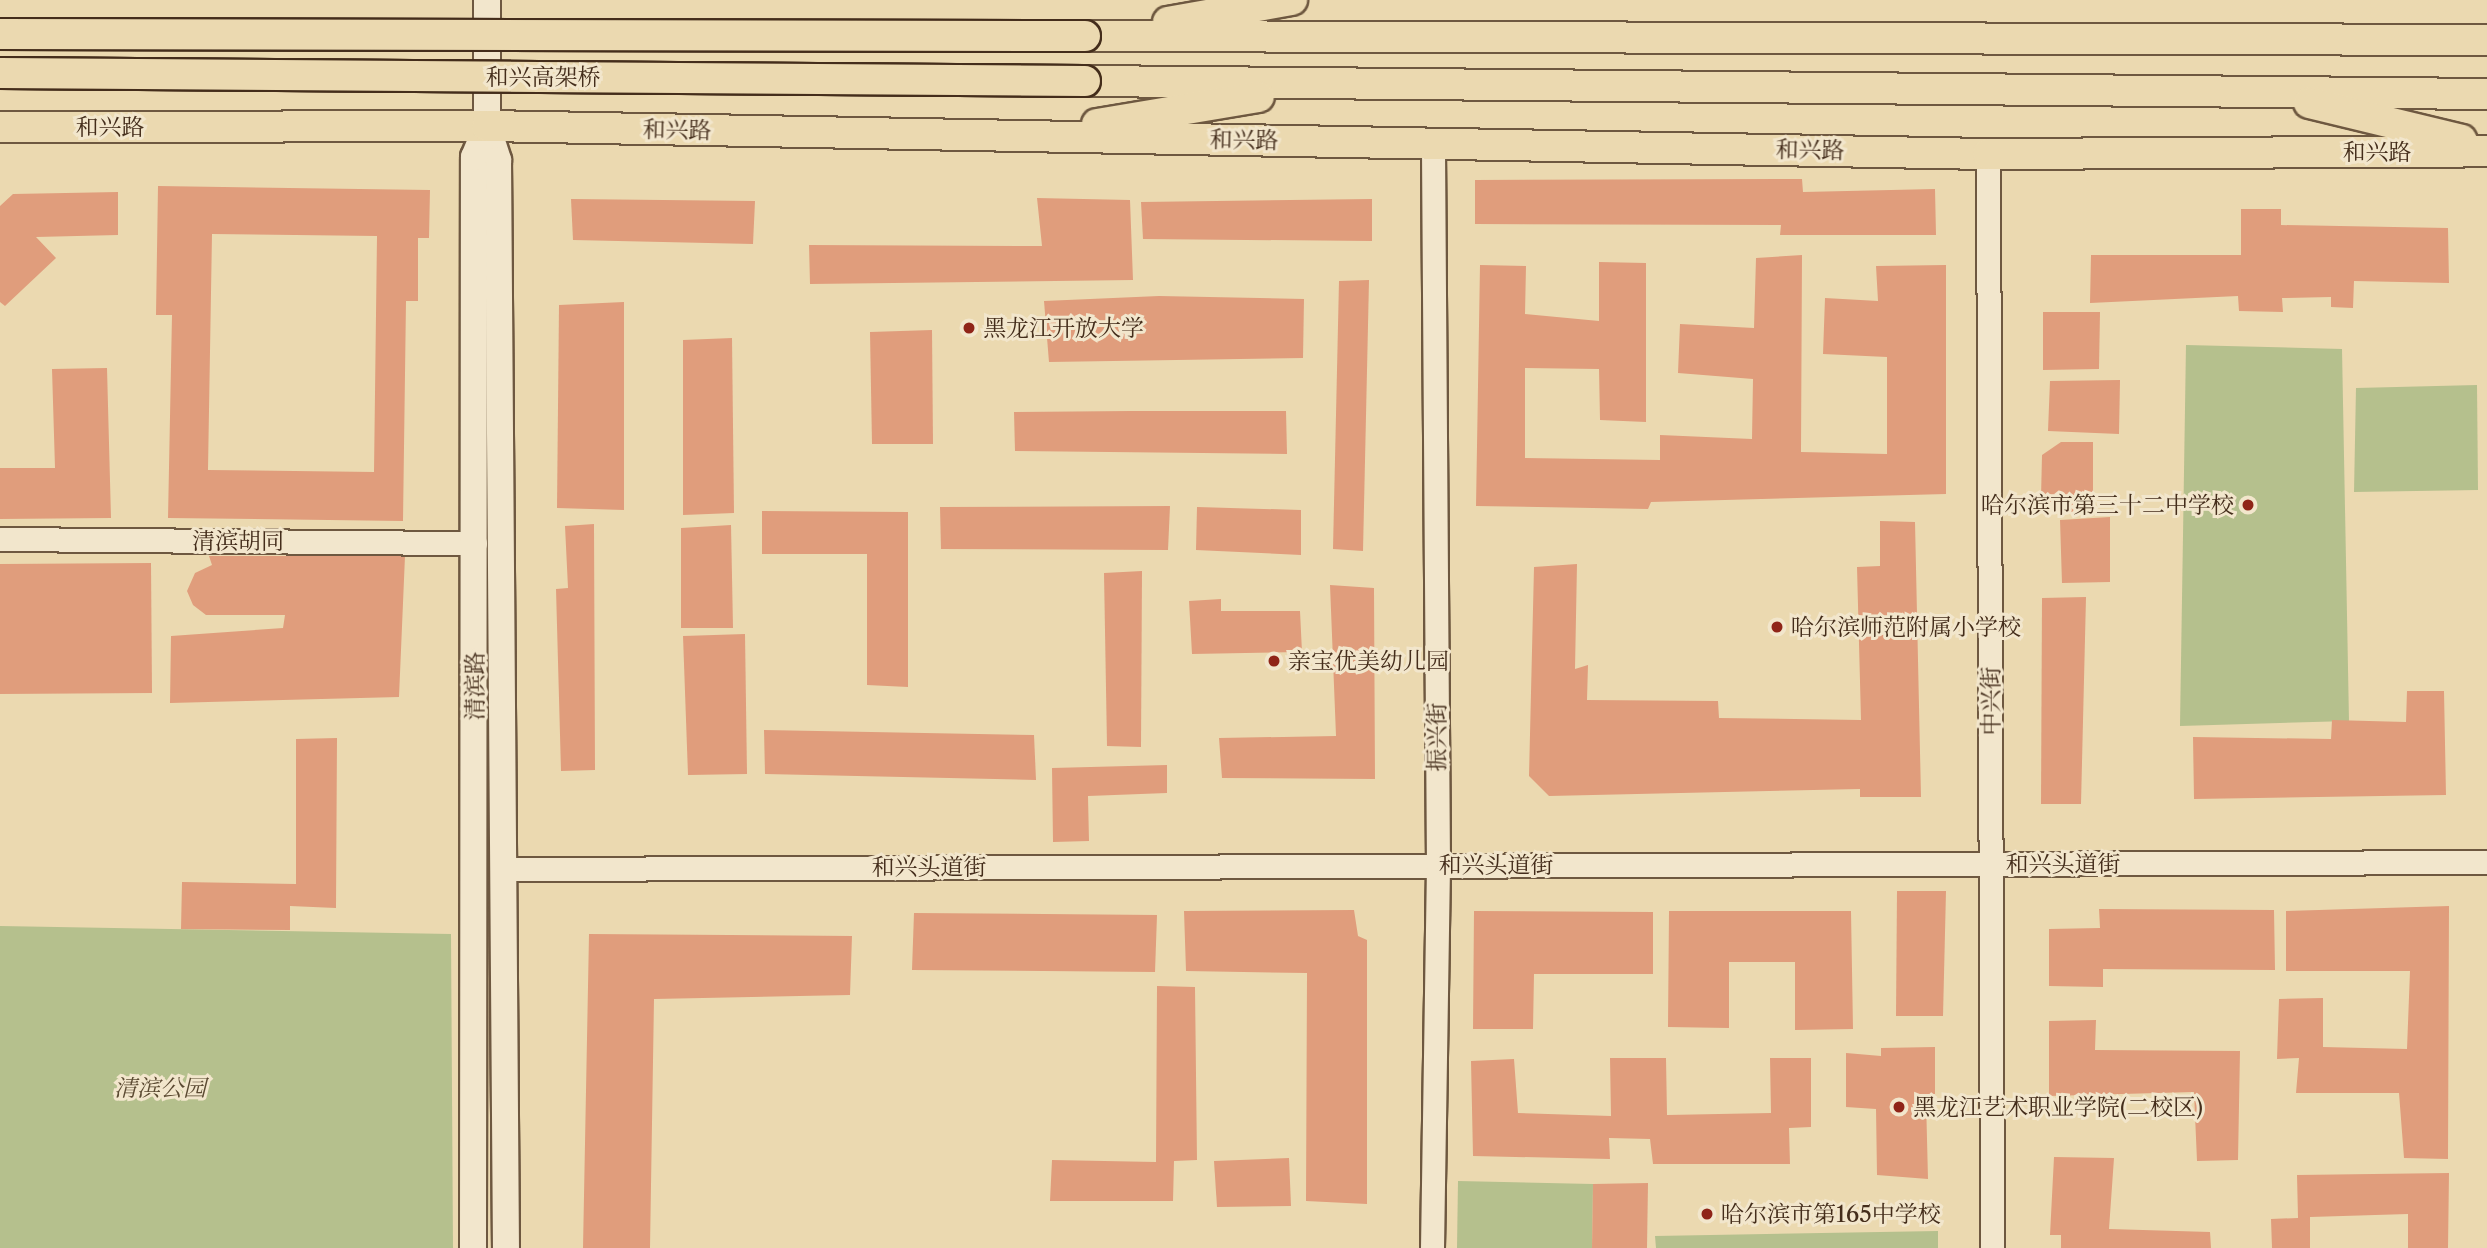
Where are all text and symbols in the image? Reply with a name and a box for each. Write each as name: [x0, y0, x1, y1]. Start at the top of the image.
street label: 和兴高架桥: [486, 63, 600, 91]
street label: 和兴路: [76, 113, 144, 141]
street label: 和兴路: [642, 116, 712, 144]
street label: 和兴路: [1209, 126, 1279, 154]
street label: 和兴路: [1775, 136, 1845, 164]
street label: 和兴路: [2343, 138, 2411, 166]
place label: 黑龙江开放大学: [983, 314, 1144, 342]
marker: 黑龙江开放大学: [961, 320, 977, 336]
place label: 哈尔滨市第三十二中学校: [1981, 491, 2234, 519]
marker: 哈尔滨市第三十二中学校: [2240, 497, 2256, 513]
street label: 清滨胡同: [192, 527, 284, 555]
place label: 哈尔滨师范附属小学校: [1791, 613, 2021, 641]
marker: 哈尔滨师范附属小学校: [1769, 619, 1785, 635]
place label: 亲宝优美幼儿园: [1288, 647, 1449, 675]
street label: 清滨路: [461, 652, 489, 720]
marker: 亲宝优美幼儿园: [1266, 653, 1282, 669]
street label: 中兴街: [1977, 667, 2005, 735]
street label: 振兴街: [1423, 703, 1451, 771]
street label: 和兴头道街: [2006, 850, 2120, 878]
street label: 和兴头道街: [1439, 851, 1553, 879]
street label: 和兴头道街: [872, 853, 986, 881]
park label: 清滨公园: [114, 1074, 206, 1102]
place label: 黑龙江艺术职业学院(二校区): [1913, 1093, 2203, 1121]
marker: 黑龙江艺术职业学院(二校区): [1891, 1099, 1907, 1115]
place label: 哈尔滨市第165中学校: [1721, 1200, 1941, 1228]
marker: 哈尔滨市第165中学校: [1699, 1206, 1715, 1222]

